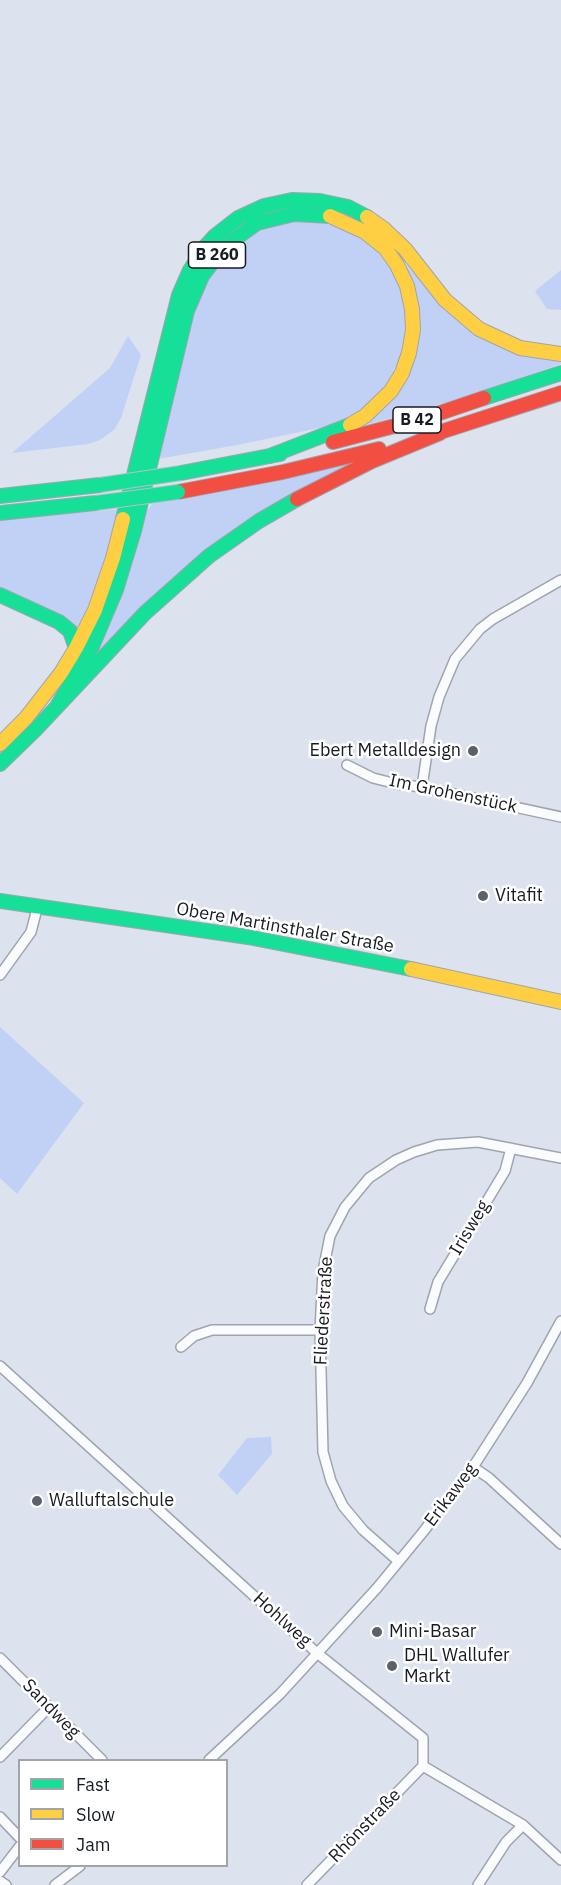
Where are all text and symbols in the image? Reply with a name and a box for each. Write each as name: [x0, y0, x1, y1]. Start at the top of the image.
road number: B 260: [188, 242, 246, 268]
road number: B 42: [393, 407, 441, 433]
place label: Ebert Metalldesign: [309, 740, 461, 762]
marker: Ebert Metalldesign: [466, 744, 480, 758]
street label: Im Grohenstück: [387, 770, 519, 818]
place label: Vitafit: [495, 885, 543, 907]
marker: Vitafit: [476, 889, 490, 903]
street label: Obere Martinsthaler Straße: [175, 898, 395, 958]
street label: Irisweg: [445, 1197, 495, 1259]
street label: Fliederstraße: [310, 1256, 338, 1366]
street label: Erikaweg: [420, 1459, 482, 1531]
place label: Walluftalschule: [49, 1490, 174, 1512]
marker: Walluftalschule: [30, 1494, 44, 1508]
street label: Hohlweg: [248, 1588, 316, 1652]
place label: Mini-Basar: [389, 1621, 476, 1643]
marker: Mini-Basar: [370, 1625, 384, 1639]
place label: DHL Wallufer Markt: [404, 1645, 510, 1688]
marker: DHL Wallufer Markt: [385, 1659, 399, 1673]
street label: Sandweg: [18, 1675, 84, 1743]
legend: [18, 1759, 228, 1867]
text: Fast: [76, 1773, 110, 1796]
street label: Rhönstraße: [324, 1784, 406, 1868]
text: Slow: [76, 1803, 115, 1826]
text: Jam: [76, 1833, 111, 1856]

